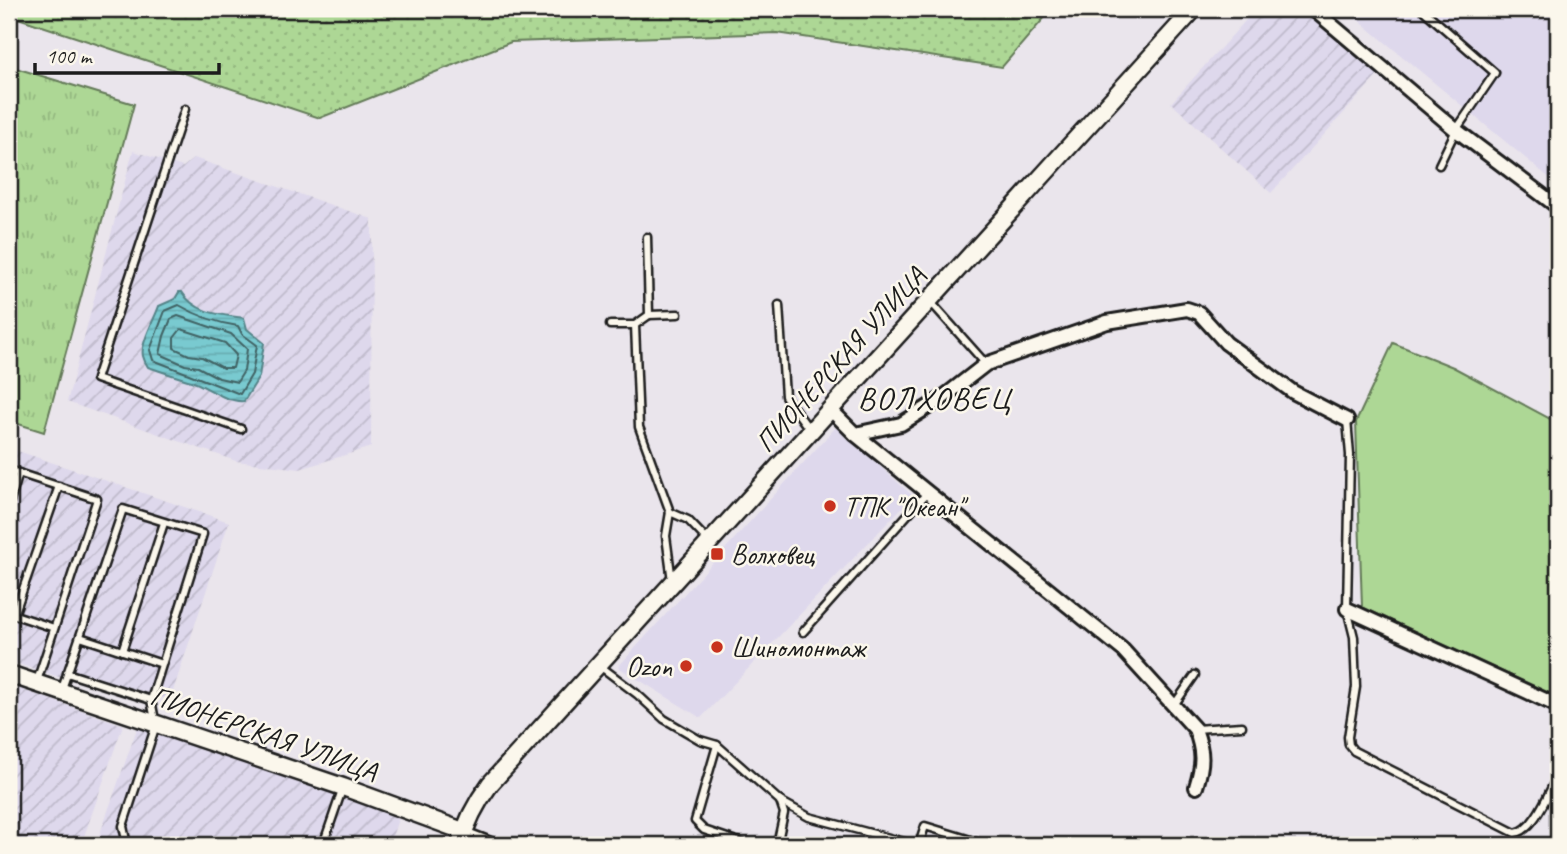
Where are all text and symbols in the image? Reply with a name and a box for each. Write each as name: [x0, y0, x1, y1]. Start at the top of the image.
scale bar: [35, 32, 219, 76]
text: 100 m: [46, 43, 93, 69]
street label: ПИОНЕРСКАЯ УЛИЦА: [747, 258, 933, 459]
district label: ВОЛХОВЕЦ: [858, 378, 1013, 419]
place label: ТПК "Океан": [844, 489, 969, 524]
marker: ТПК "Океан": [822, 498, 838, 514]
place label: Волховец: [731, 537, 815, 572]
marker: Волховец: [709, 546, 725, 562]
place label: Шиномонтаж: [731, 630, 868, 665]
marker: Шиномонтаж: [709, 639, 725, 655]
place label: Ozon: [626, 649, 672, 684]
marker: Ozon: [678, 658, 694, 674]
street label: ПИОНЕРСКАЯ УЛИЦА: [146, 678, 383, 789]

